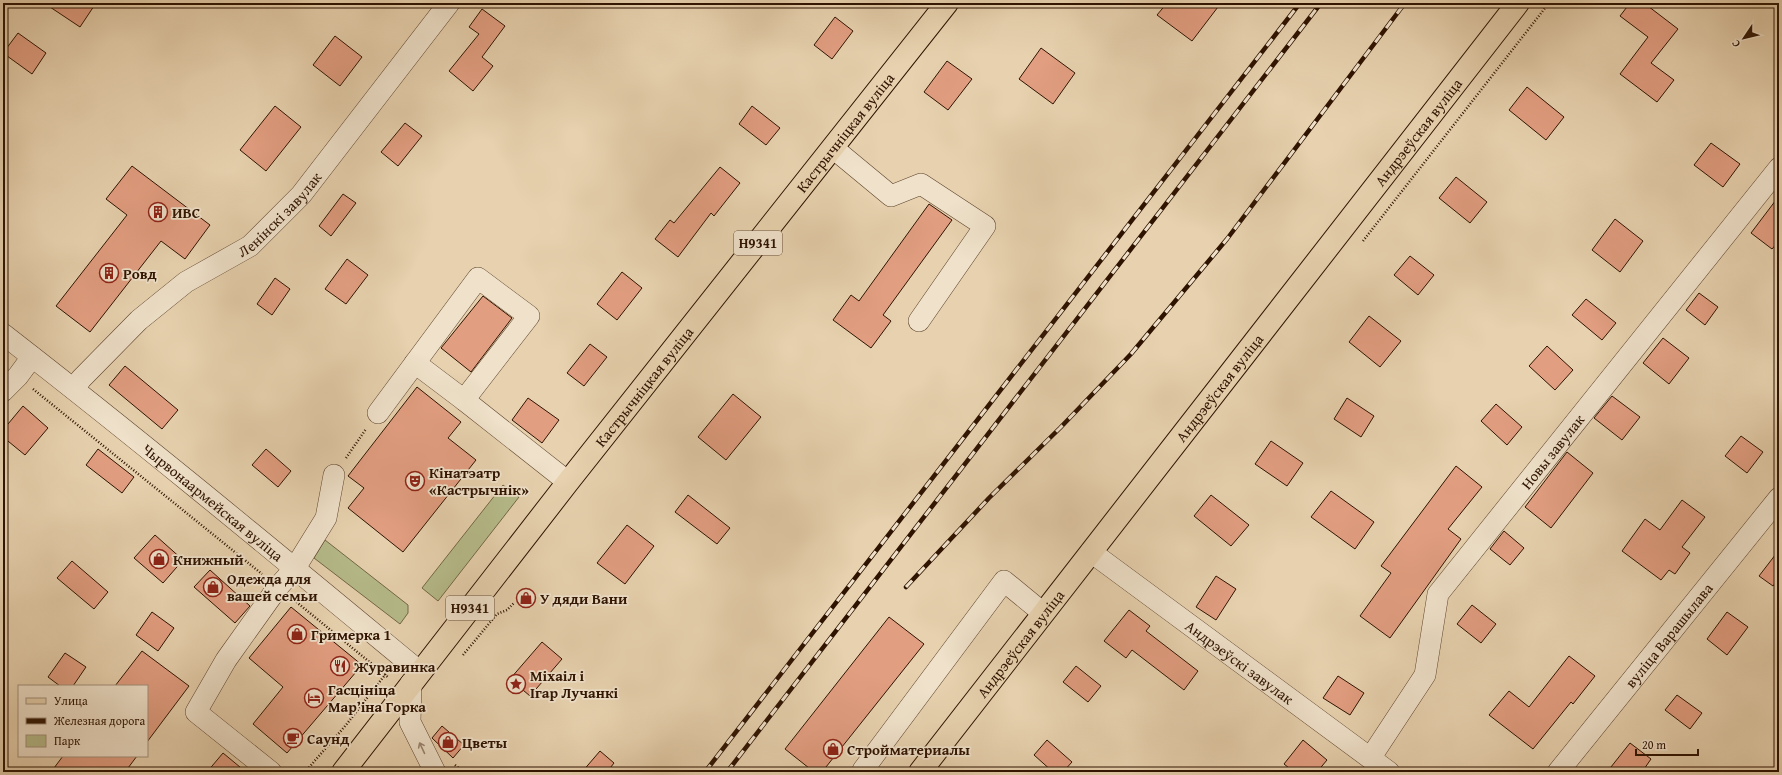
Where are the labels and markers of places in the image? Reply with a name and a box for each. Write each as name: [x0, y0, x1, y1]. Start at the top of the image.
building icon: ИВС: [147, 201, 169, 223]
place label: ИВС: [172, 202, 200, 223]
building icon: Ровд: [98, 262, 120, 284]
place label: Ровд: [123, 263, 157, 284]
place label: Кінатэатр «Кастрычнік»: [429, 462, 529, 500]
theatre icon: Кінатэатр «Кастрычнік»: [404, 470, 426, 492]
shop icon: Книжный: [148, 548, 170, 570]
place label: Книжный: [173, 549, 244, 570]
place label: Одежда для вашей семьи: [227, 568, 318, 606]
shop icon: Одежда для вашей семьи: [202, 576, 224, 598]
shop icon: У дяди Вани: [515, 587, 537, 609]
place label: У дяди Вани: [540, 588, 628, 609]
shop icon: Гримерка 1: [286, 623, 308, 645]
place label: Гримерка 1: [311, 624, 391, 645]
restaurant icon: Журавинка: [329, 655, 351, 677]
place label: Журавинка: [353, 656, 436, 677]
place label: Міхаіл і Ігар Лучанкі: [530, 665, 619, 703]
place icon: Міхаіл і Ігар Лучанкі: [505, 673, 527, 695]
place label: Гасцініца Марʼіна Горка: [328, 679, 426, 717]
hotel icon: Гасцініца Марʼіна Горка: [303, 687, 325, 709]
cafe icon: Саунд: [282, 727, 304, 749]
place label: Саунд: [307, 728, 349, 749]
shop icon: Цветы: [437, 731, 459, 753]
place label: Цветы: [462, 732, 508, 753]
shop icon: Стройматериалы: [822, 738, 844, 760]
place label: Стройматериалы: [847, 739, 970, 760]

